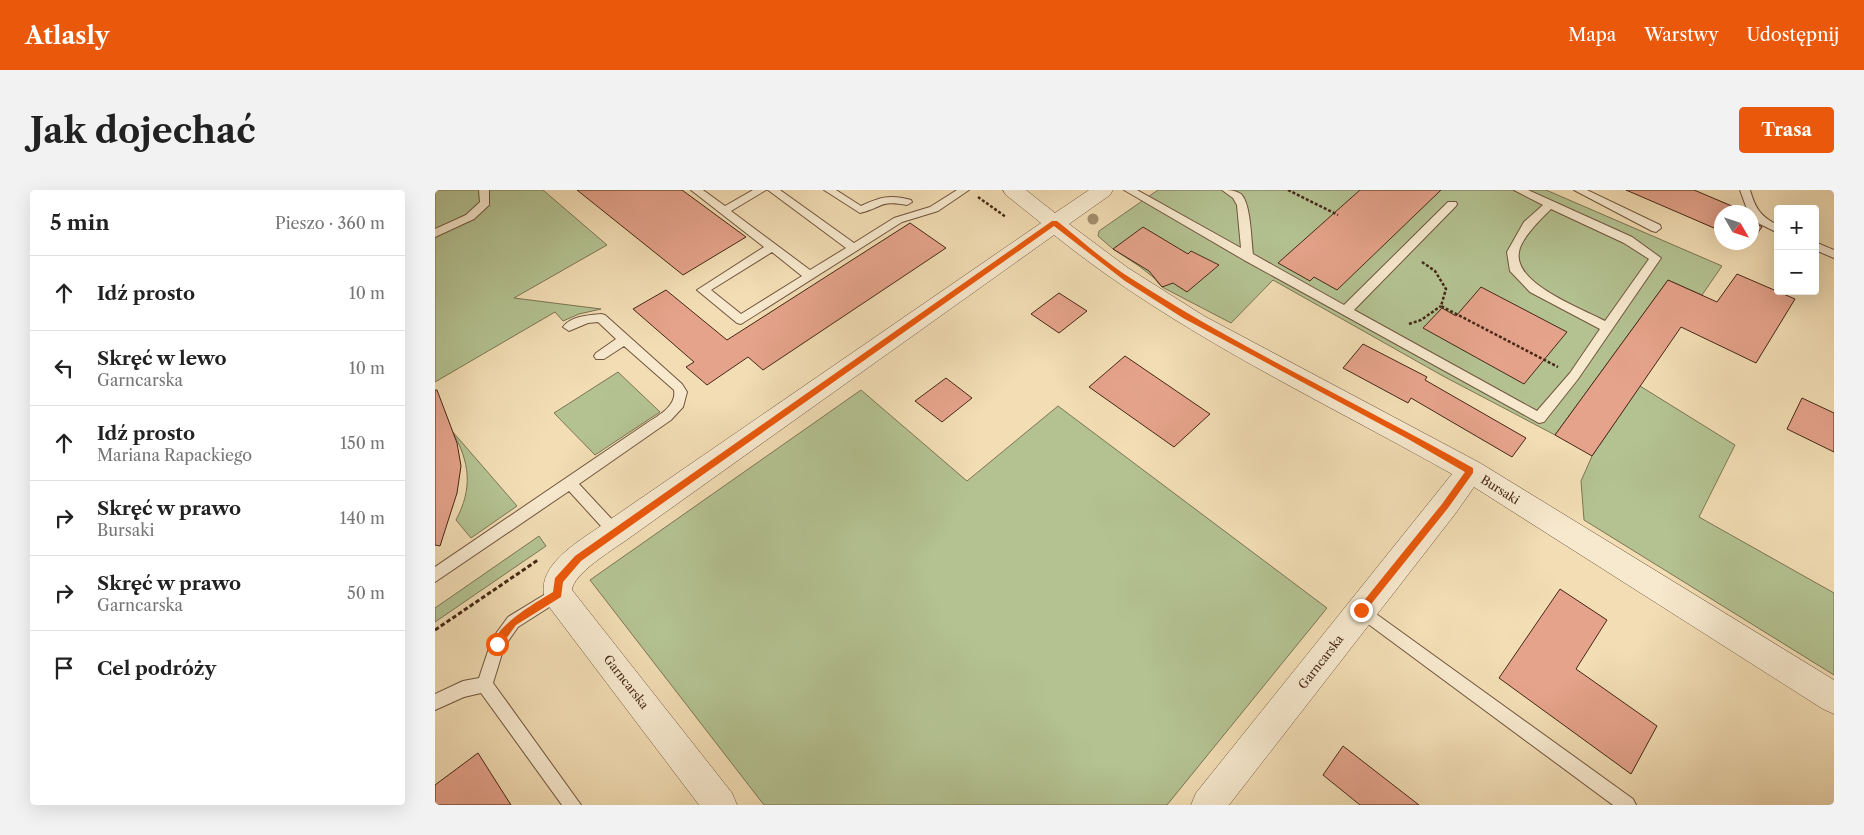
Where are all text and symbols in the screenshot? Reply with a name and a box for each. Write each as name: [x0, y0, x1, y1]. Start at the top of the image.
text: Atlasly: [25, 21, 109, 50]
text: Mapa: [1568, 24, 1616, 46]
text: Warstwy: [1644, 24, 1718, 46]
text: Udostępnij: [1746, 24, 1839, 46]
button: Trasa: [1739, 107, 1834, 153]
text: Jak dojechać: [30, 109, 256, 152]
north arrow: [1714, 205, 1759, 250]
map controls: [1774, 205, 1819, 295]
button: +: [1774, 205, 1819, 250]
text: 5 min: [50, 210, 110, 235]
text: Pieszo · 360 m: [275, 213, 385, 233]
button: −: [1774, 250, 1819, 295]
icon: ahead: [50, 279, 78, 307]
text: Idź prosto: [97, 282, 195, 305]
text: 10 m: [349, 283, 385, 303]
text: Skręć w lewo: [97, 347, 227, 370]
icon: left: [50, 354, 78, 382]
text: 10 m: [349, 358, 385, 378]
text: Garncarska: [97, 370, 183, 390]
text: Idź prosto: [97, 422, 195, 445]
icon: ahead: [50, 429, 78, 457]
text: 150 m: [340, 433, 385, 453]
text: Mariana Rapackiego: [97, 445, 252, 465]
street label: Bursaki: [1478, 472, 1523, 508]
text: Skręć w prawo: [97, 497, 241, 520]
icon: right: [50, 504, 78, 532]
text: 140 m: [340, 508, 385, 528]
text: Bursaki: [97, 520, 154, 540]
text: Skręć w prawo: [97, 572, 241, 595]
icon: right: [50, 579, 78, 607]
text: 50 m: [347, 583, 385, 603]
text: Garncarska: [97, 595, 183, 615]
route end: [1350, 599, 1373, 622]
street label: Garncarska: [1295, 631, 1347, 692]
route start: [486, 633, 509, 656]
street label: Garncarska: [601, 652, 653, 712]
icon: arrive: [50, 654, 78, 682]
text: Cel podróży: [97, 657, 216, 680]

